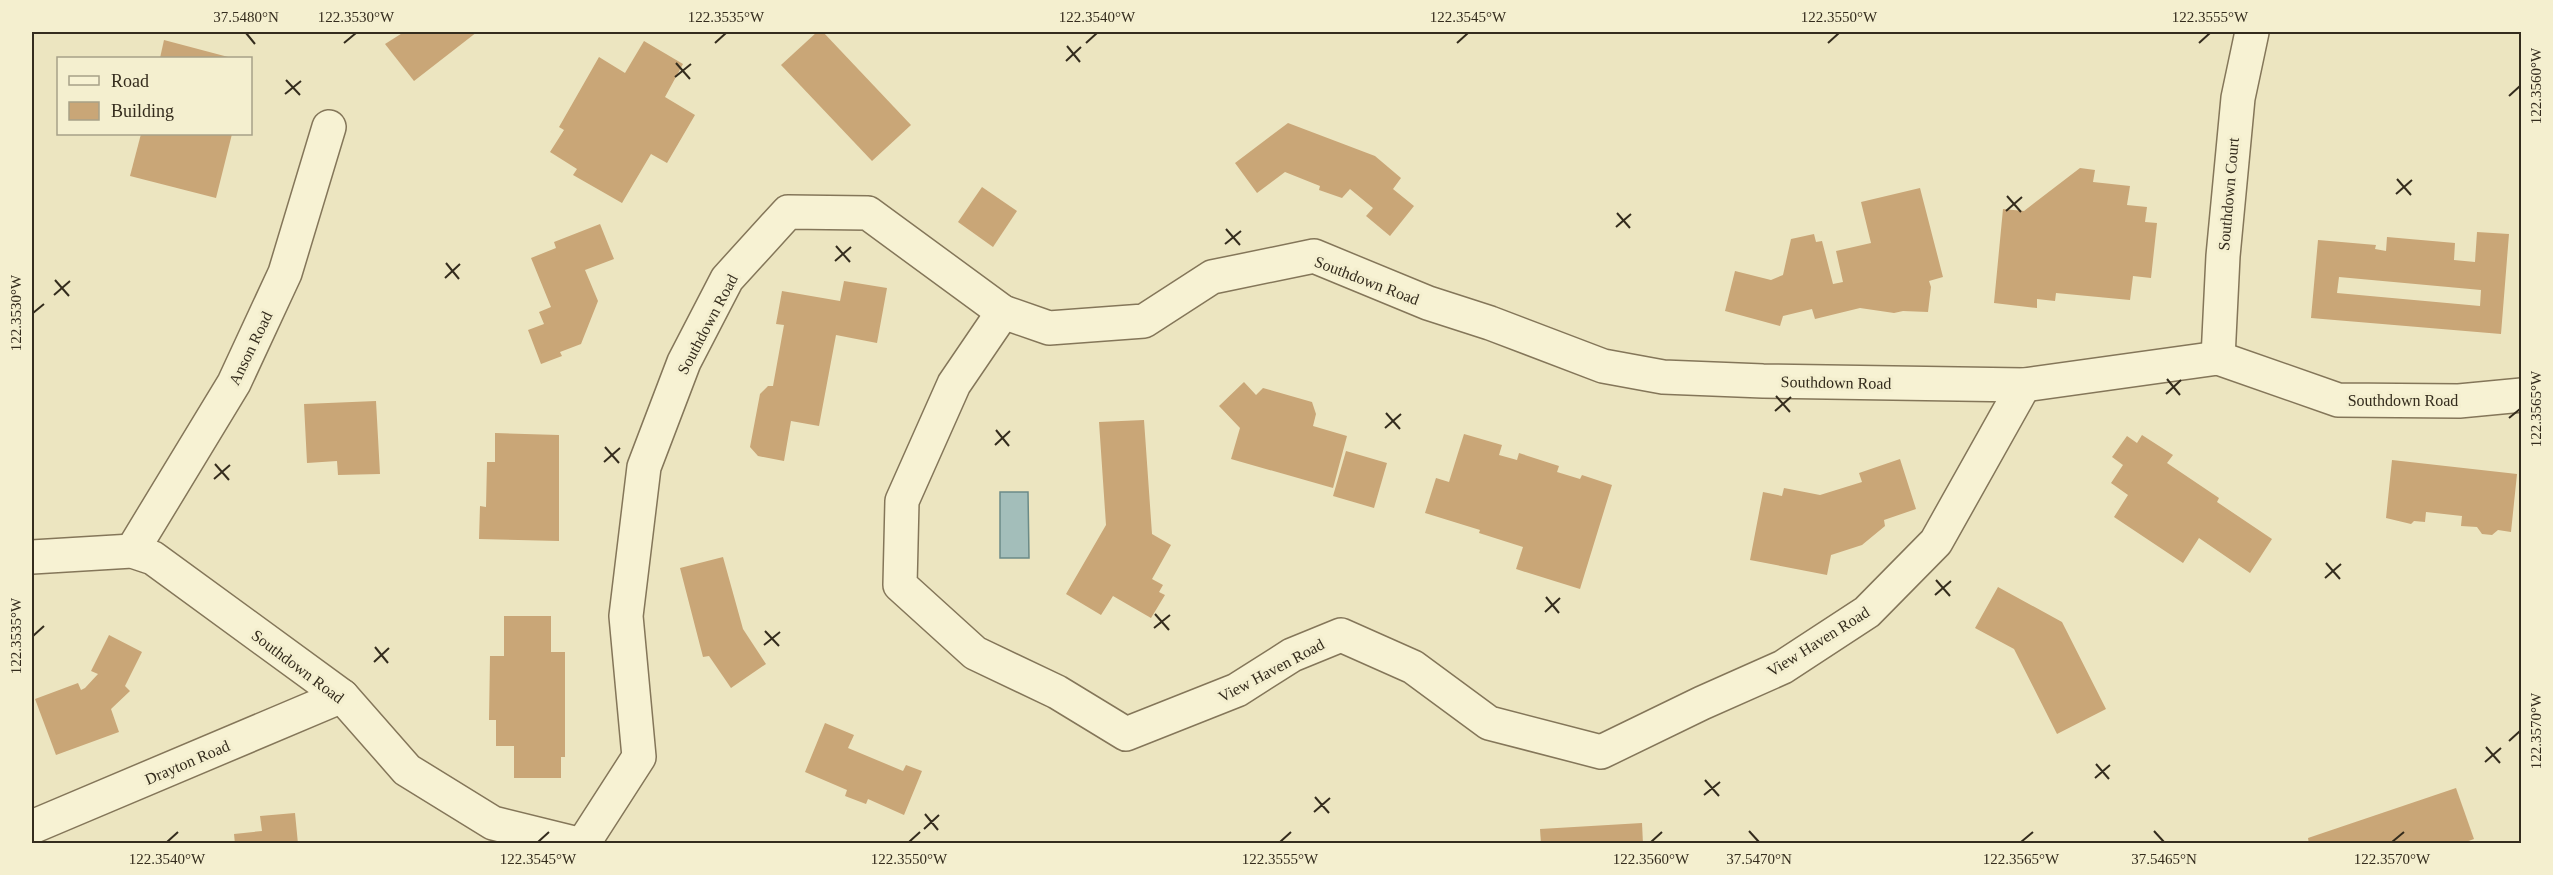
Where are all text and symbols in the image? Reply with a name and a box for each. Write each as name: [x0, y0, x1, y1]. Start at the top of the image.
text: 37.5480°N: [213, 9, 279, 25]
text: 122.3530°W: [318, 9, 395, 25]
text: 122.3535°W: [688, 9, 765, 25]
text: 122.3540°W: [1059, 9, 1136, 25]
text: 122.3545°W: [1430, 9, 1507, 25]
text: 122.3550°W: [1801, 9, 1878, 25]
text: 122.3555°W: [2172, 9, 2249, 25]
text: 122.3560°W: [2528, 47, 2544, 124]
legend: [57, 57, 252, 135]
text: Road: [111, 71, 149, 91]
text: Building: [111, 101, 174, 121]
street label: Southdown Court: [2215, 136, 2242, 251]
street label: Southdown Road: [1312, 253, 1422, 308]
street label: Southdown Road: [674, 271, 741, 377]
text: 122.3530°W: [8, 274, 24, 351]
street label: Anson Road: [225, 309, 276, 388]
text: 122.3565°W: [2528, 370, 2544, 447]
street label: Southdown Road: [1781, 373, 1891, 392]
street label: Southdown Road: [2348, 392, 2458, 409]
text: 122.3535°W: [8, 597, 24, 674]
street label: View Haven Road: [1764, 603, 1872, 680]
street label: Southdown Road: [248, 626, 347, 706]
street label: View Haven Road: [1215, 635, 1327, 705]
text: 122.3570°W: [2528, 692, 2544, 769]
street label: Drayton Road: [142, 737, 232, 789]
text: 122.3540°W: [129, 851, 206, 867]
text: 122.3545°W: [500, 851, 577, 867]
text: 122.3550°W: [871, 851, 948, 867]
text: 122.3555°W: [1242, 851, 1319, 867]
text: 122.3560°W: [1613, 851, 1690, 867]
text: 37.5470°N: [1726, 851, 1792, 867]
text: 122.3565°W: [1983, 851, 2060, 867]
text: 37.5465°N: [2131, 851, 2197, 867]
text: 122.3570°W: [2354, 851, 2431, 867]

